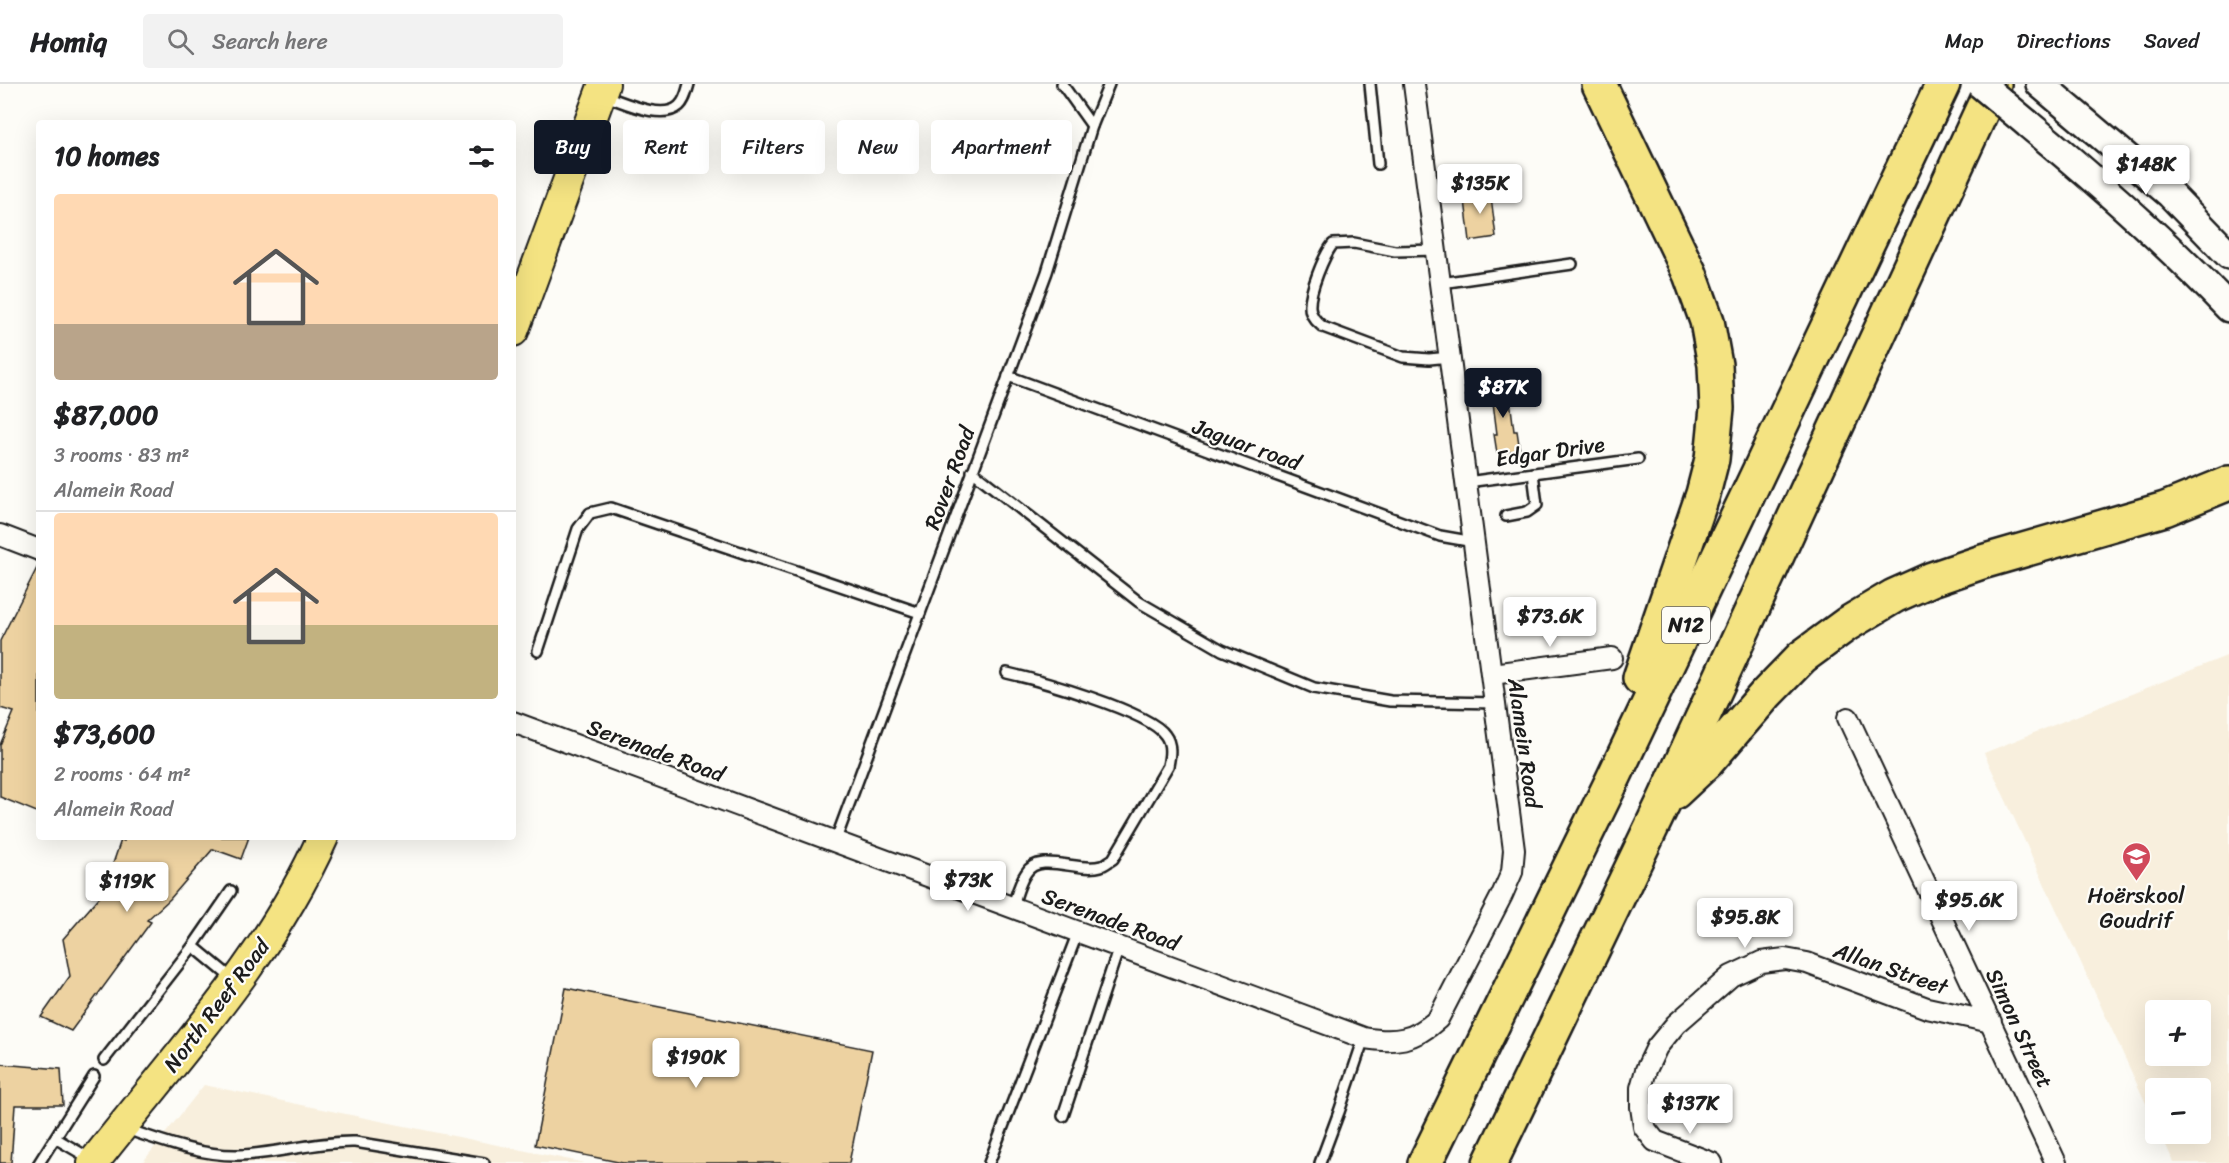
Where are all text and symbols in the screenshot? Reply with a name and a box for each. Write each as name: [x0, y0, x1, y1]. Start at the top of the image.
search box: [143, 14, 563, 68]
text: Homiq: [30, 17, 107, 66]
text: Search here: [212, 22, 328, 61]
text: Map: [1945, 22, 1983, 60]
text: Directions: [2016, 22, 2111, 60]
text: Saved: [2144, 22, 2199, 60]
icon: search: [164, 25, 197, 58]
chip: Buy: [534, 120, 611, 174]
chip: Rent: [623, 120, 709, 174]
chip: Filters: [721, 120, 825, 174]
chip: New: [837, 120, 919, 174]
chip: Apartment: [931, 120, 1072, 174]
text: 10 homes: [54, 133, 159, 179]
icon: filters: [465, 140, 498, 173]
pin: $148K: [2104, 145, 2188, 196]
text: $148K: [2117, 147, 2175, 182]
pin: $135K: [1438, 164, 1522, 215]
text: $135K: [1451, 166, 1509, 201]
icon: home: [222, 233, 330, 341]
pin: $87K: [1467, 368, 1539, 419]
text: $87K: [1478, 370, 1528, 405]
text: $87,000: [54, 392, 158, 438]
street label: Jaguar road: [1186, 406, 1308, 483]
street label: Rover Road: [913, 420, 987, 535]
street label: Edgar Drive: [1493, 424, 1608, 478]
text: 3 rooms · 83 m²: [54, 438, 189, 473]
text: Alamein Road: [54, 473, 173, 508]
icon: home: [222, 552, 330, 660]
pin: $73.6K: [1501, 597, 1599, 648]
text: $73.6K: [1517, 599, 1583, 634]
road number: N12: [1662, 607, 1710, 643]
street label: Alamein Road: [1496, 675, 1553, 812]
street label: Serenade Road: [581, 707, 732, 794]
text: $73,600: [54, 711, 155, 757]
text: 2 rooms · 64 m²: [54, 757, 191, 792]
text: Alamein Road: [54, 792, 173, 827]
school or university icon: Hoërskool Goudrif: [2120, 840, 2152, 882]
pin: $73K: [932, 861, 1004, 912]
pin: $119K: [85, 862, 169, 913]
text: $73K: [944, 863, 992, 898]
text: $119K: [99, 864, 155, 899]
street label: Serenade Road: [1036, 876, 1187, 963]
place label: Hoërskool Goudrif: [2087, 876, 2185, 940]
pin: $95.6K: [1920, 881, 2018, 932]
text: $95.6K: [1935, 883, 2003, 918]
pin: $95.8K: [1696, 898, 1794, 949]
text: $95.8K: [1711, 900, 1779, 935]
street label: North Reef Road: [153, 929, 281, 1081]
street label: Allan Street: [1827, 930, 1954, 1007]
street label: Simon Street: [1975, 962, 2065, 1095]
map controls: [2145, 1000, 2211, 1144]
button: +: [2145, 1000, 2211, 1066]
pin: $190K: [654, 1038, 738, 1089]
text: $190K: [666, 1040, 726, 1075]
button: −: [2145, 1078, 2211, 1144]
pin: $137K: [1648, 1084, 1732, 1135]
text: $137K: [1662, 1086, 1718, 1121]

